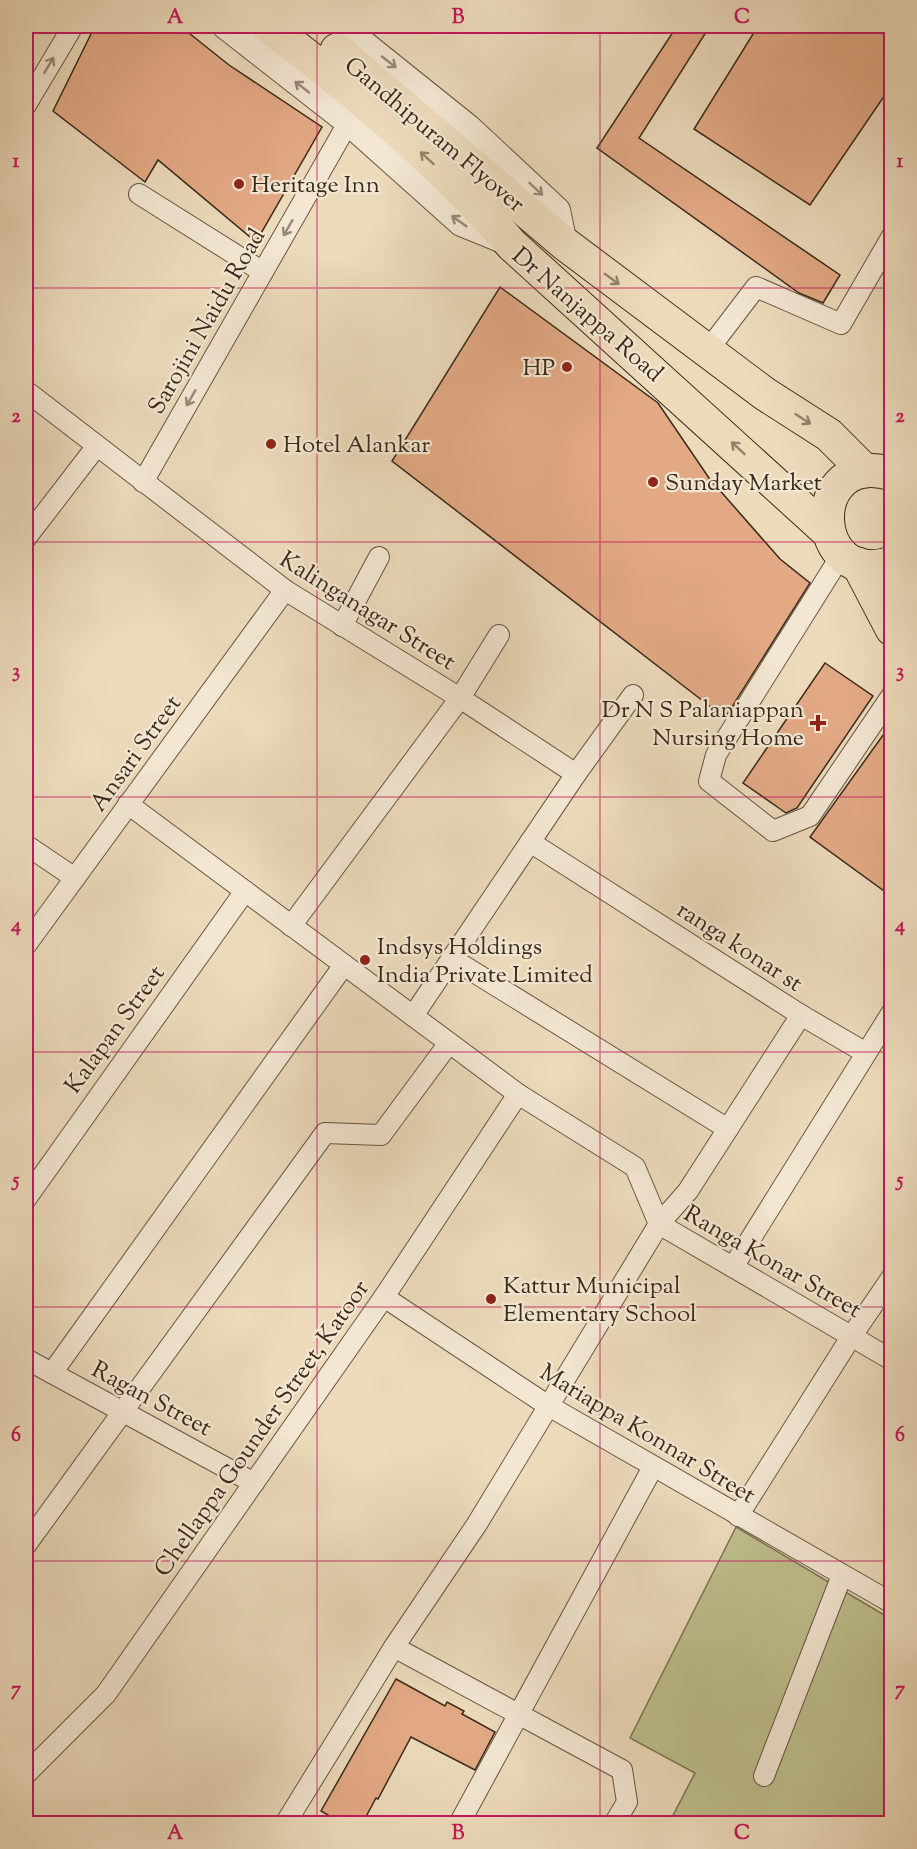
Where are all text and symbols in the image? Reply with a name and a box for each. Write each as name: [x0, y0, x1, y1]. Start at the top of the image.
text: A: [167, 4, 184, 33]
text: B: [452, 4, 465, 33]
text: C: [734, 4, 750, 33]
street label: Gandhipuram Flyover: [336, 50, 532, 221]
one-way arrow: [380, 55, 396, 68]
one-way arrow: [43, 57, 55, 74]
one-way arrow: [294, 80, 310, 93]
text: 1: [13, 148, 20, 177]
text: 1: [897, 148, 904, 177]
one-way arrow: [420, 151, 435, 165]
place label: Heritage Inn: [251, 169, 380, 203]
marker: Heritage Inn: [232, 177, 246, 191]
one-way arrow: [528, 182, 543, 197]
one-way arrow: [451, 215, 467, 227]
one-way arrow: [282, 219, 294, 236]
street label: Sarojini Naidu Road: [141, 222, 275, 421]
street label: Dr Nanjappa Road: [503, 240, 670, 391]
one-way arrow: [604, 272, 620, 285]
place label: HP: [522, 352, 555, 386]
marker: HP: [560, 360, 574, 374]
one-way arrow: [185, 389, 197, 406]
text: 2: [11, 403, 21, 432]
text: 2: [895, 403, 905, 432]
one-way arrow: [794, 413, 811, 425]
place label: Hotel Alankar: [283, 429, 430, 463]
marker: Hotel Alankar: [264, 437, 278, 451]
one-way arrow: [731, 441, 746, 455]
place label: Sunday Market: [665, 467, 822, 501]
marker: Sunday Market: [646, 475, 660, 489]
street label: Kalinganagar Street: [272, 544, 462, 680]
text: 3: [12, 658, 20, 687]
text: 3: [896, 658, 904, 687]
street label: Ansari Street: [83, 689, 191, 819]
place label: Dr N S Palaniappan Nursing Home: [602, 694, 804, 756]
marker: Dr N S Palaniappan Nursing Home: [809, 714, 827, 732]
street label: ranga konar st: [669, 894, 809, 1001]
text: 4: [10, 912, 21, 941]
text: 4: [894, 912, 905, 941]
place label: Indsys Holdings India Private Limited: [377, 931, 593, 993]
marker: Indsys Holdings India Private Limited: [358, 953, 372, 967]
street label: Kalapan Street: [57, 959, 174, 1101]
text: 5: [11, 1167, 20, 1196]
text: 5: [895, 1167, 904, 1196]
street label: Ranga Konar Street: [677, 1198, 867, 1328]
place label: Kattur Municipal Elementary School: [503, 1270, 697, 1332]
street label: Chellappa Gounder Street, Katoor: [147, 1274, 378, 1584]
marker: Kattur Municipal Elementary School: [484, 1292, 498, 1306]
street label: Ragan Street: [85, 1354, 217, 1446]
street label: Mariappa Konnar Street: [533, 1357, 761, 1513]
text: 6: [11, 1422, 21, 1451]
text: 6: [895, 1422, 905, 1451]
text: 7: [11, 1676, 22, 1705]
text: 7: [895, 1676, 906, 1705]
text: A: [167, 1820, 184, 1849]
text: B: [452, 1820, 465, 1849]
text: C: [734, 1820, 750, 1849]

